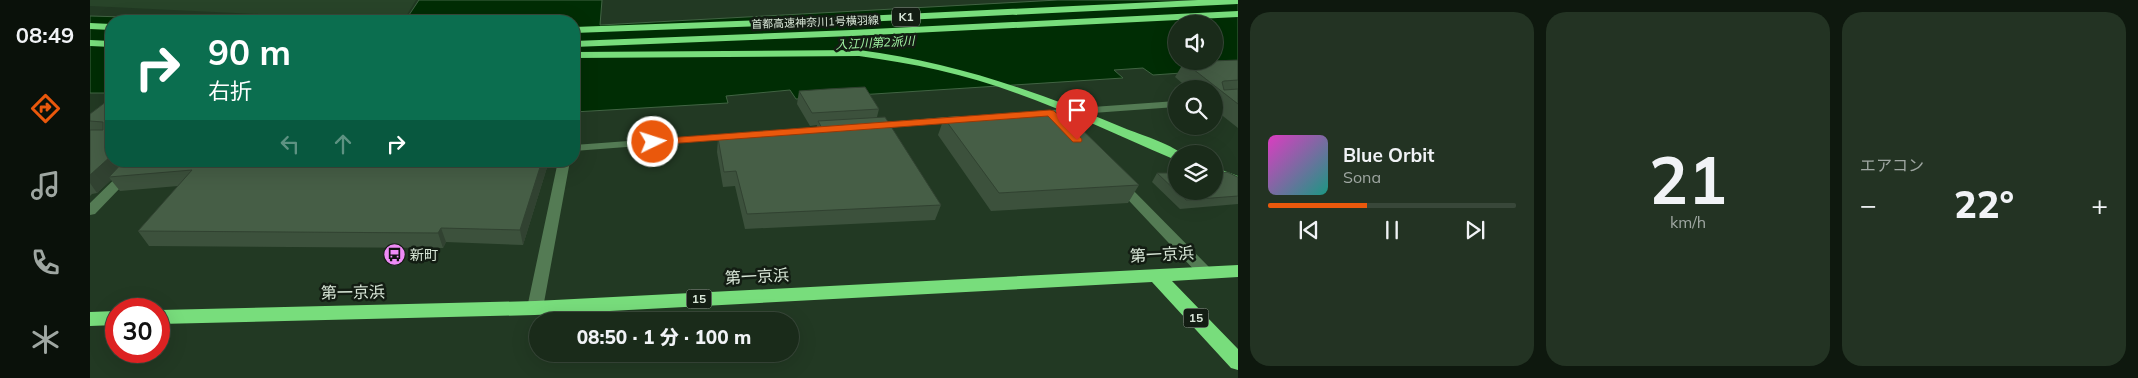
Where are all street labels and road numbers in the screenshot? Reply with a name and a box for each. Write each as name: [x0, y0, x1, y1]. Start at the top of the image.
road number: K1: [892, 8, 920, 26]
street label: 首都高速神奈川1号横羽線: [751, 13, 879, 31]
street label: 第一京浜: [1130, 242, 1194, 266]
street label: 第一京浜: [725, 264, 789, 288]
street label: 第一京浜: [321, 281, 385, 303]
road number: 15: [686, 290, 712, 308]
road number: 15: [1184, 308, 1208, 328]

